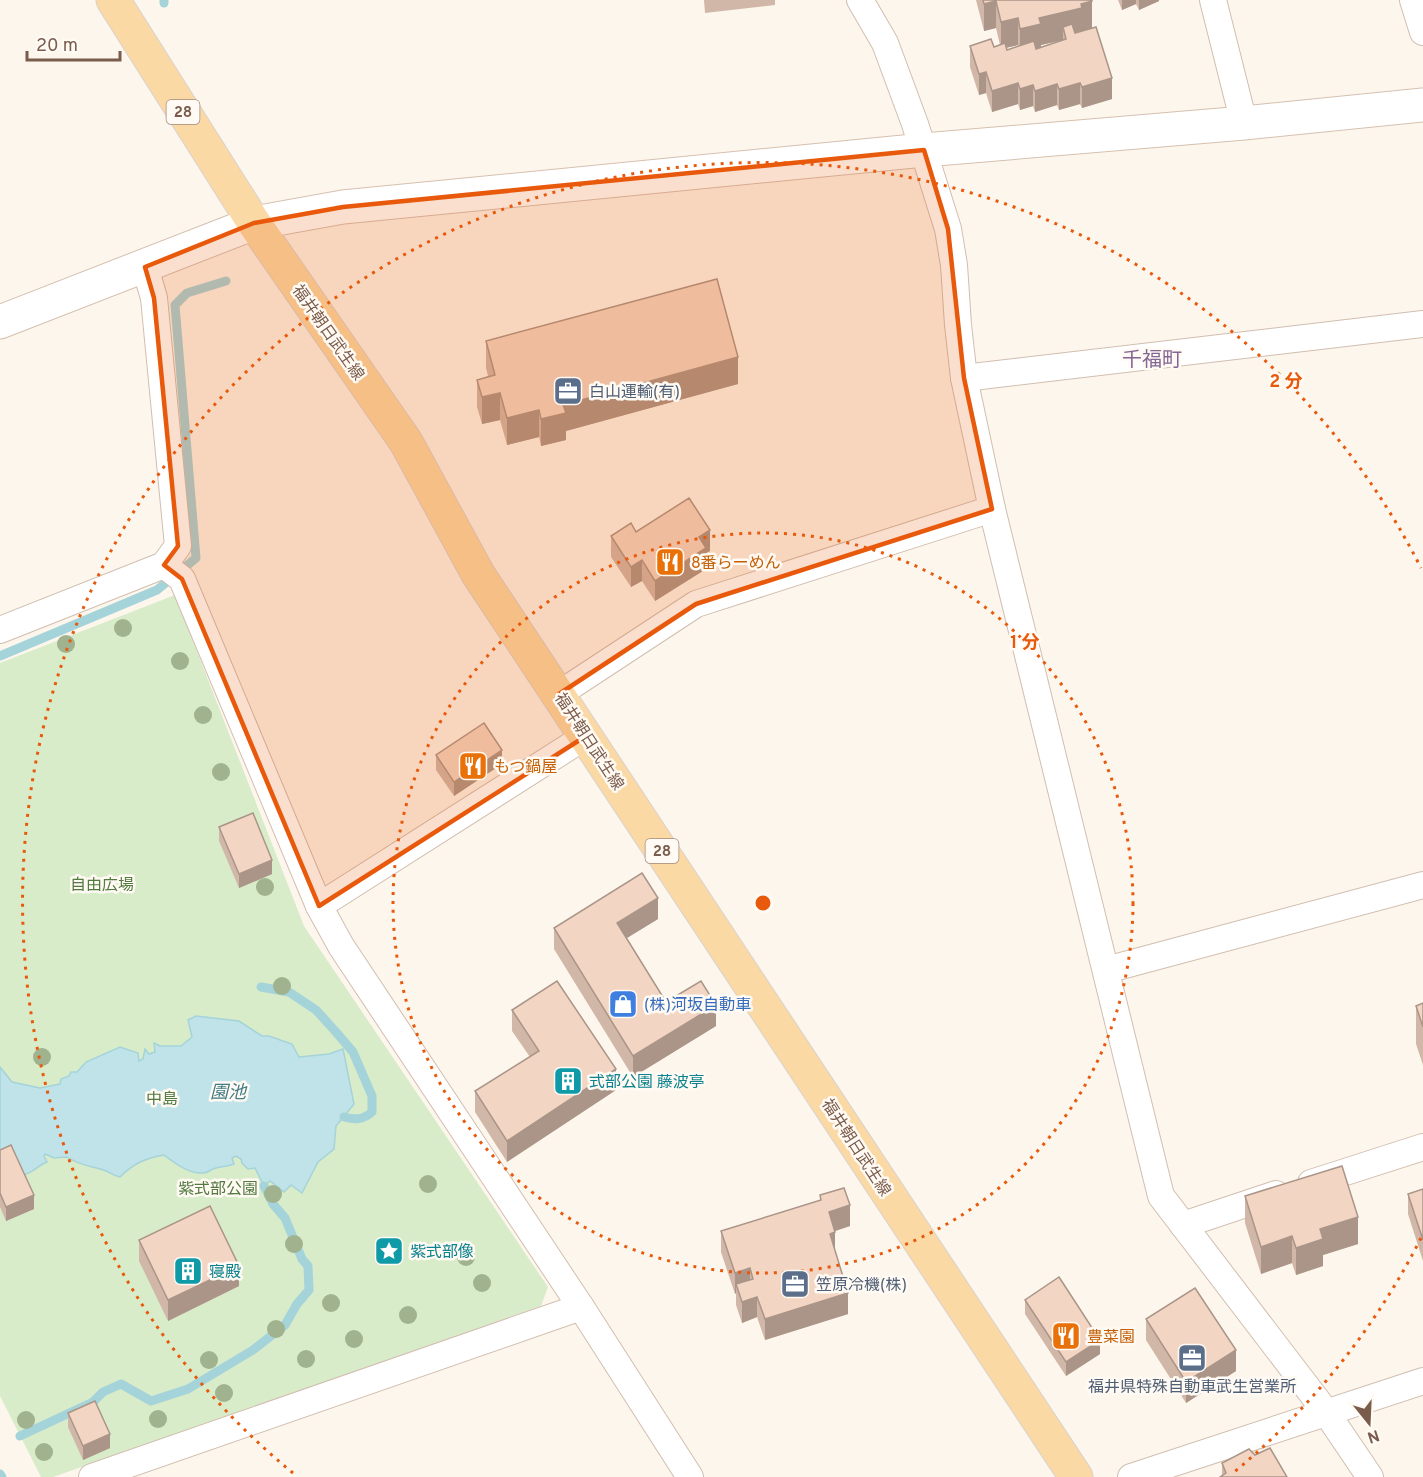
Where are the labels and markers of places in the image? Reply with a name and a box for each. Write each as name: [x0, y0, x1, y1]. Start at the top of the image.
office icon: 白山運輸(有): [552, 375, 584, 407]
place label: 白山運輸(有): [589, 383, 680, 403]
restaurant icon: 8番らーめん: [654, 546, 686, 578]
place label: 8番らーめん: [691, 554, 781, 574]
restaurant icon: もつ鍋屋: [457, 750, 489, 782]
place label: もつ鍋屋: [494, 758, 557, 778]
centre of rings: [753, 893, 773, 913]
shop icon: (株)河坂自動車: [607, 988, 639, 1020]
place label: (株)河坂自動車: [644, 996, 751, 1016]
building icon: 式部公園 藤波亭: [552, 1065, 584, 1097]
place label: 式部公園 藤波亭: [589, 1073, 705, 1093]
place icon: 紫式部像: [373, 1235, 405, 1267]
place label: 紫式部像: [410, 1243, 474, 1263]
building icon: 寝殿: [172, 1255, 204, 1287]
place label: 寝殿: [209, 1263, 241, 1283]
office icon: 笠原冷機(株): [779, 1268, 811, 1300]
place label: 笠原冷機(株): [816, 1276, 907, 1296]
restaurant icon: 豊菜園: [1050, 1320, 1082, 1352]
place label: 豊菜園: [1087, 1328, 1135, 1348]
office icon: 福井県特殊自動車武生営業所: [1176, 1342, 1208, 1374]
place label: 福井県特殊自動車武生営業所: [1088, 1378, 1296, 1398]

